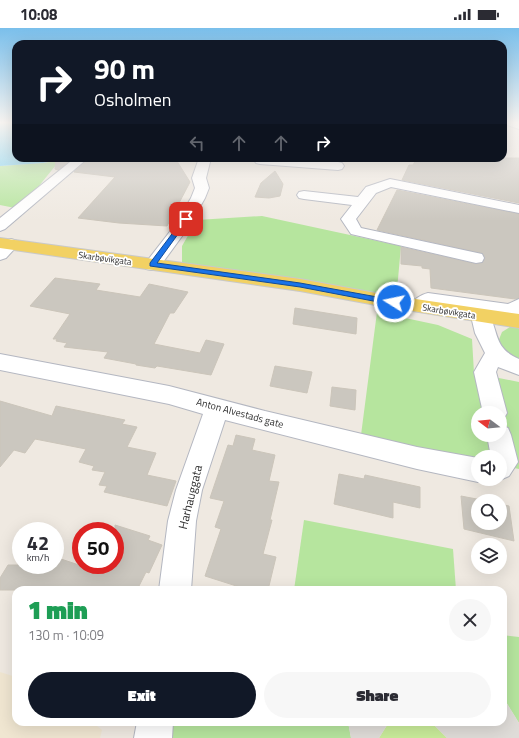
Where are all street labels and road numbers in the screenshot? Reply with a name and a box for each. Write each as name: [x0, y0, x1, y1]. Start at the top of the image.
street label: Skarbøvikgata: [78, 248, 133, 268]
street label: Skarbøvikgata: [422, 300, 477, 322]
street label: Anton Alvestads gate: [195, 394, 285, 432]
street label: Harhauggata: [173, 463, 207, 531]

